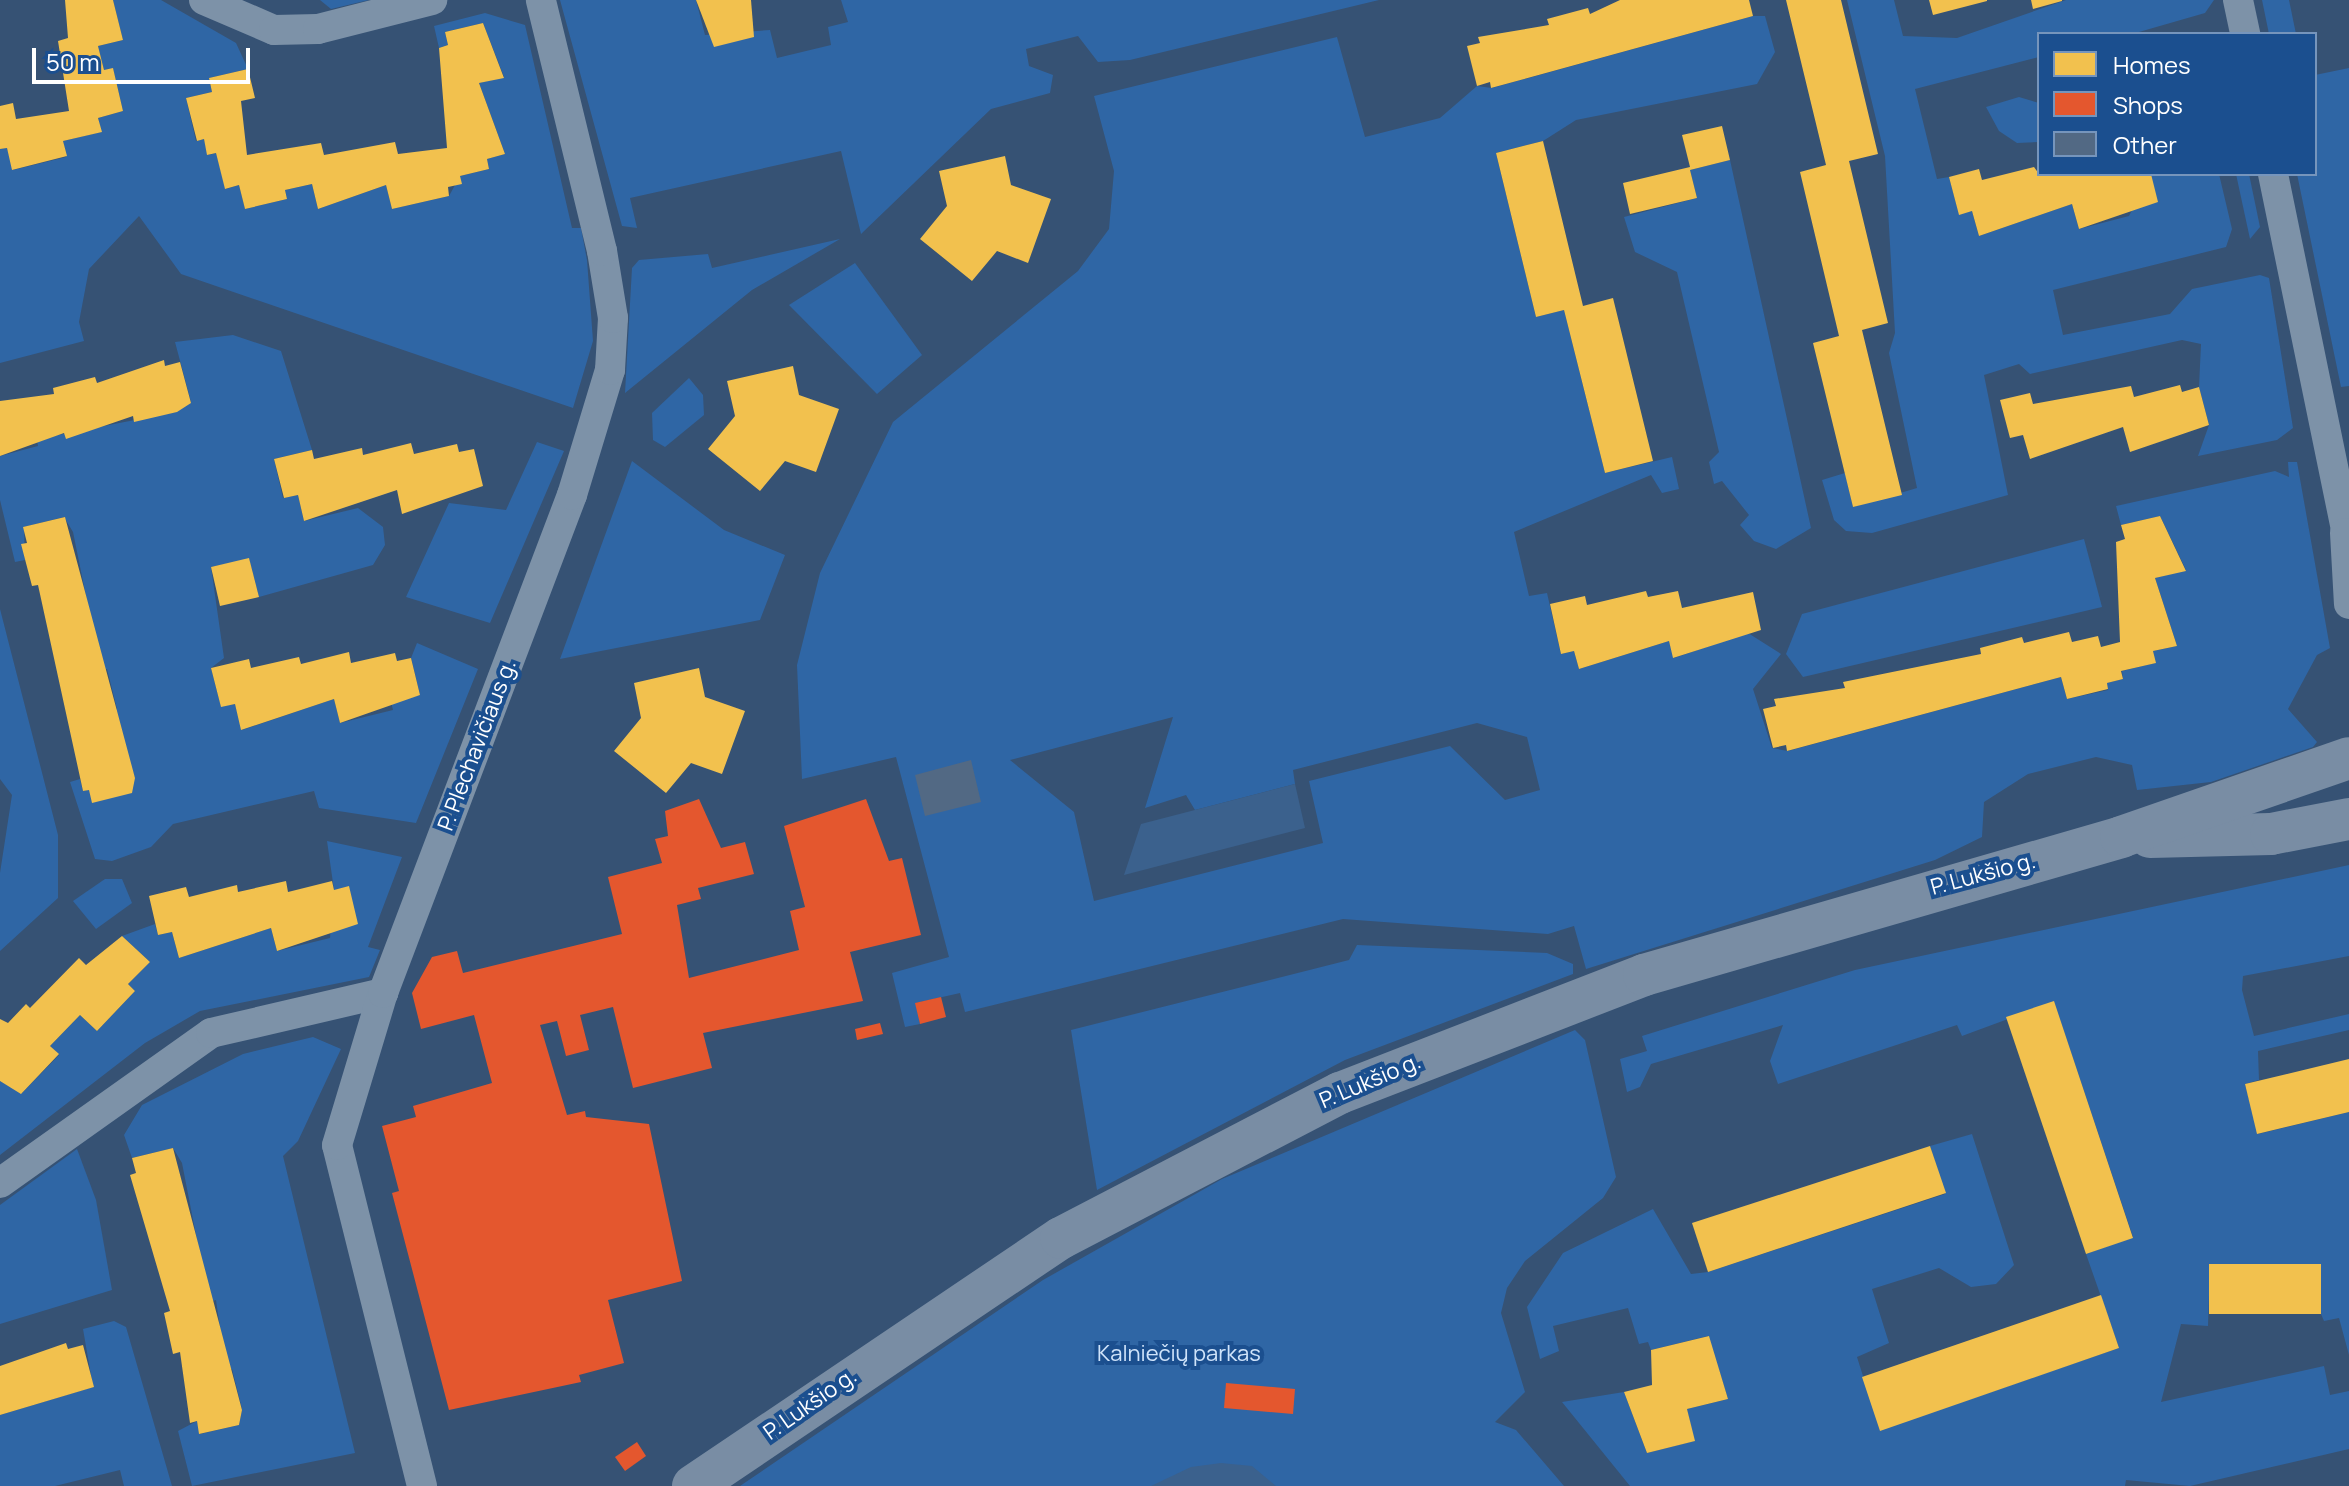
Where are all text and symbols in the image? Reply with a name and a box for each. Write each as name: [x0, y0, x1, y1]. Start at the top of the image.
scale bar: [36, 32, 254, 82]
legend: [2037, 32, 2317, 176]
text: 50 m: [46, 45, 100, 78]
text: Homes: [2113, 48, 2191, 81]
text: Shops: [2113, 88, 2183, 121]
text: Other: [2113, 128, 2177, 161]
street label: P. Plechavičiaus g.: [432, 656, 522, 834]
street label: P. Lukšio g.: [1928, 847, 2038, 901]
street label: P. Lukšio g.: [1315, 1048, 1425, 1114]
park label: Kalniečių parkas: [1097, 1341, 1261, 1367]
street label: P. Lukšio g.: [758, 1362, 862, 1446]

